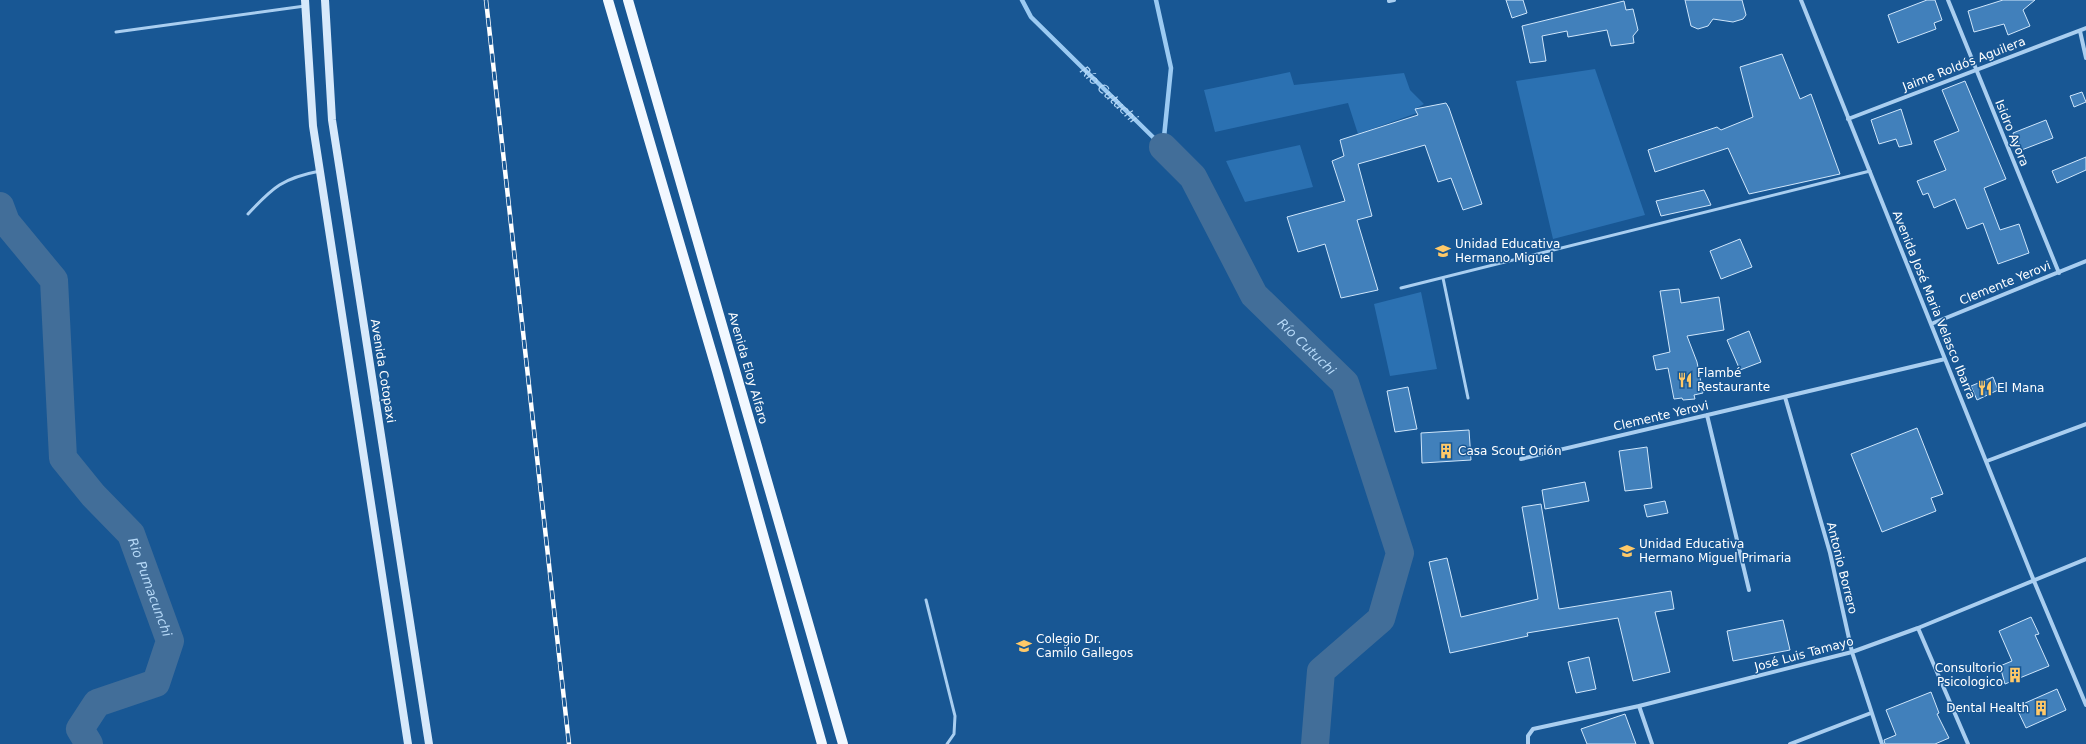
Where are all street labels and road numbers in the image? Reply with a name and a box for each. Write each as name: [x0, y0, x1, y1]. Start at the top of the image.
street label: Jaime Roldós Aguilera: [1900, 34, 2027, 94]
street label: Isidro Ayora: [1992, 98, 2032, 168]
street label: Avenida José Maria Velasco Ibarra: [1890, 209, 1978, 401]
street label: Clemente Yerovi: [1957, 258, 2053, 308]
street label: Avenida Eloy Alfaro: [725, 310, 771, 426]
street label: Avenida Cotopaxi: [368, 318, 398, 424]
street label: Clemente Yerovi: [1612, 398, 1710, 434]
street label: Antonio Borrero: [1824, 521, 1860, 615]
street label: José Luis Tamayo: [1752, 634, 1855, 674]

